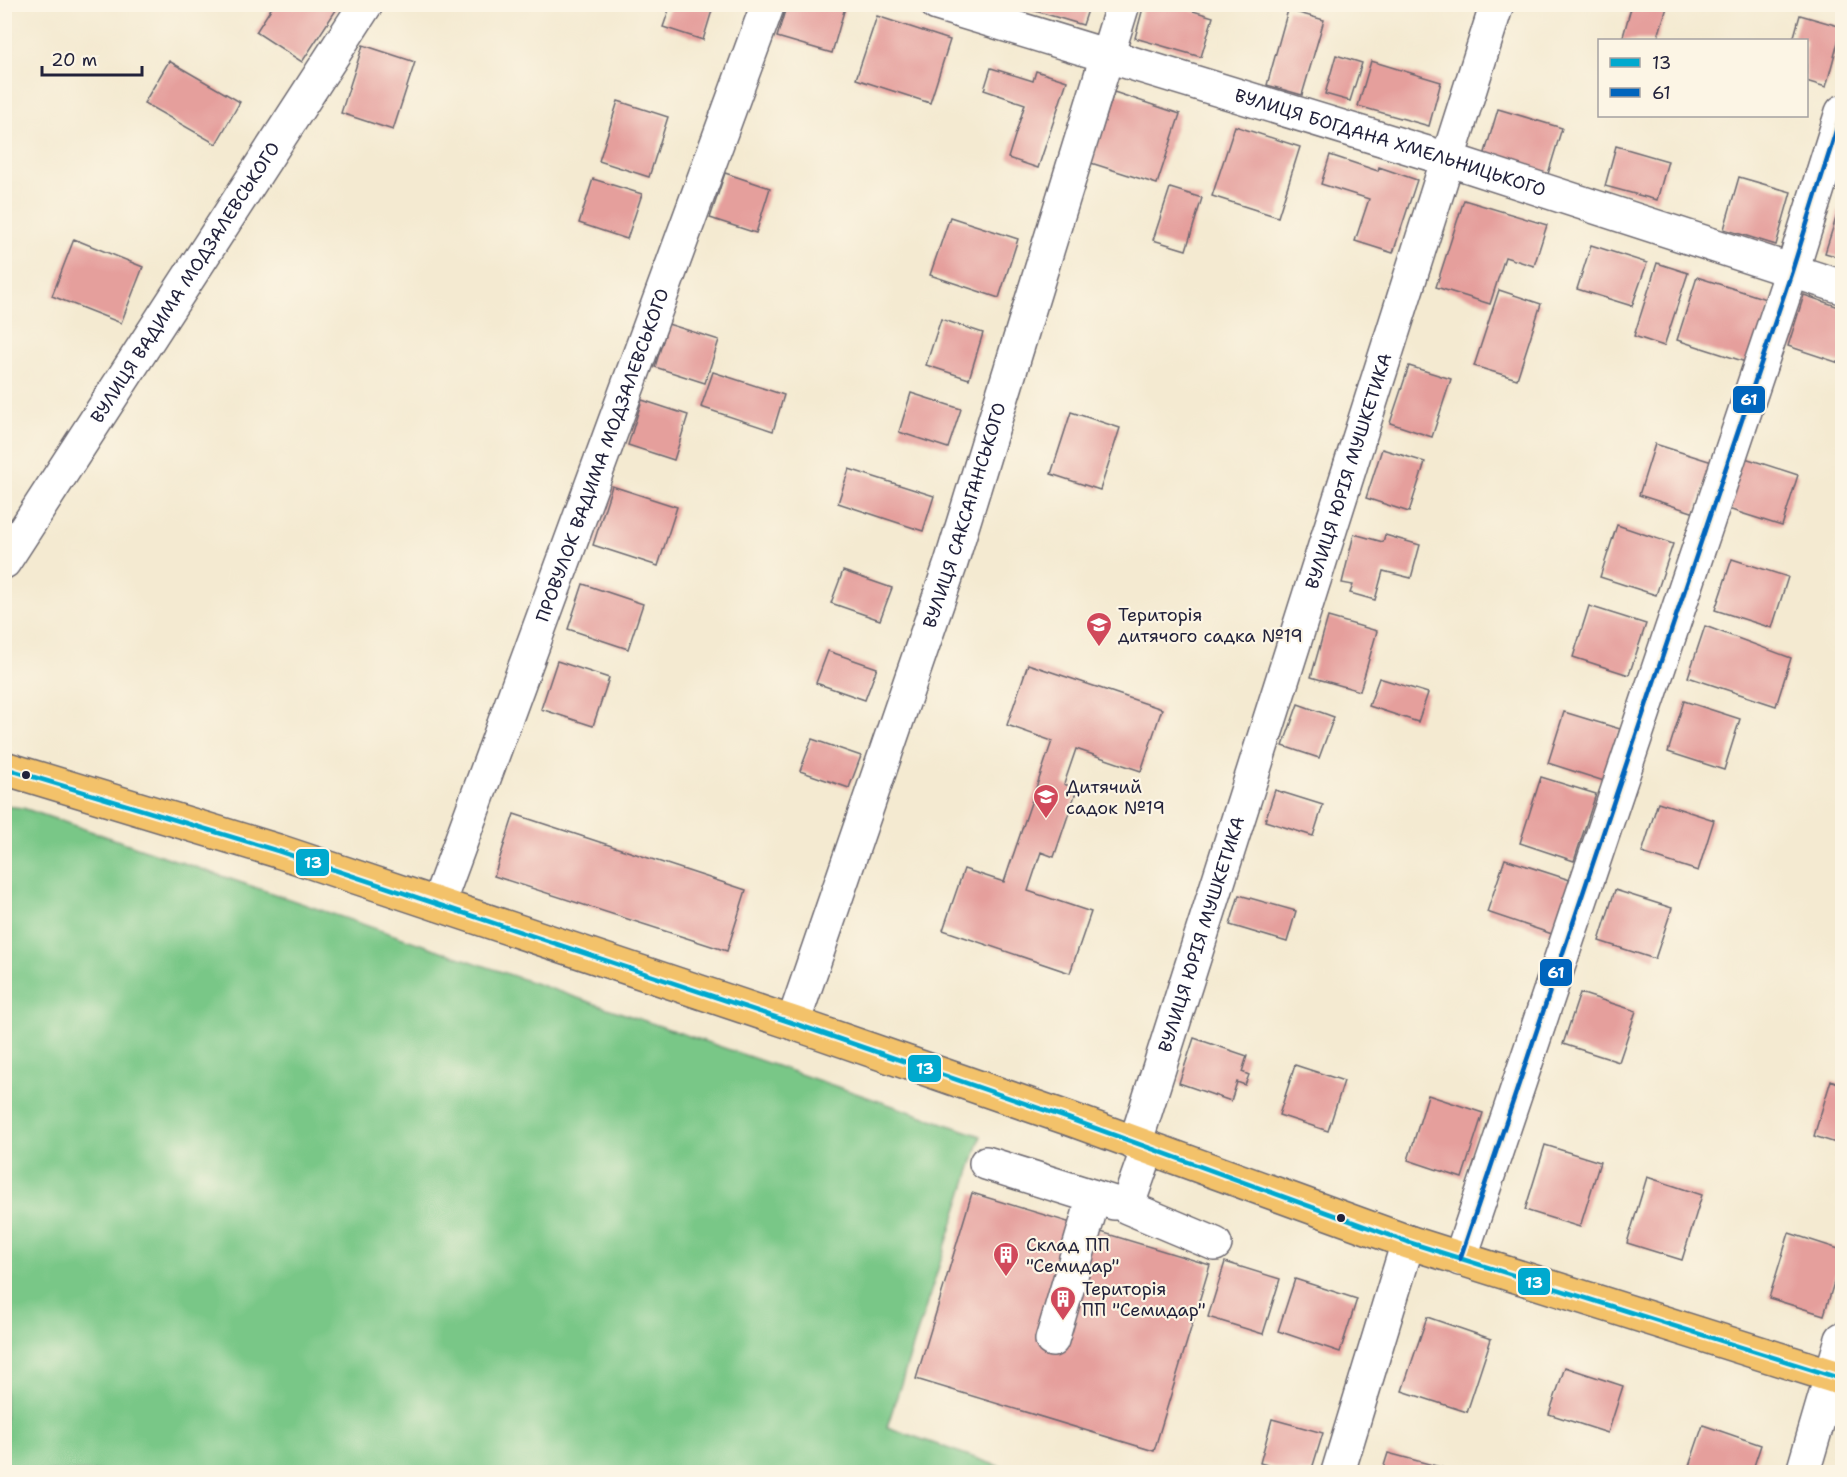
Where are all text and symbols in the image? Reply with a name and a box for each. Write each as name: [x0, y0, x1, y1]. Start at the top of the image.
scale bar: [42, 39, 142, 77]
legend: [1598, 39, 1808, 117]
text: 20 m: [51, 48, 97, 72]
text: 13: [1652, 51, 1671, 75]
text: 61: [1652, 81, 1671, 105]
street label: ВУЛИЦЯ БОГДАНА ХМЕЛЬНИЦЬКОГО: [1232, 83, 1549, 202]
street label: ВУЛИЦЯ ВАДИМА МОДЗАЛЕВСЬКОГО: [85, 137, 285, 428]
street label: ПРОВУЛОК ВАДИМА МОДЗАЛЕВСЬКОГО: [530, 285, 675, 625]
street label: ВУЛИЦЯ ЮРІЯ МУШКЕТИКА: [1300, 350, 1397, 592]
line badge: 61: [1732, 385, 1766, 414]
text: 61: [1740, 389, 1758, 410]
street label: ВУЛИЦЯ САКСАГАНСЬКОГО: [918, 400, 1012, 631]
place label: Територія дитячого садка №19: [1118, 603, 1303, 648]
school or university icon: Територія дитячого садка №19: [1084, 610, 1114, 648]
unlabelled marker: [20, 769, 32, 781]
place label: Дитячий садок №19: [1066, 775, 1165, 820]
school or university icon: Дитячий садок №19: [1031, 782, 1061, 820]
street label: ВУЛИЦЯ ЮРІЯ МУШКЕТИКА: [1153, 813, 1250, 1055]
line badge: 13: [295, 848, 330, 877]
text: 13: [304, 852, 322, 873]
line badge: 61: [1539, 958, 1573, 987]
text: 61: [1547, 962, 1565, 983]
line badge: 13: [907, 1054, 942, 1083]
text: 13: [916, 1058, 934, 1079]
unlabelled marker: [1335, 1212, 1347, 1224]
place label: Склад ПП "Семидар": [1026, 1233, 1119, 1278]
building icon: Склад ПП "Семидар": [991, 1240, 1021, 1278]
line badge: 13: [1517, 1267, 1551, 1296]
text: 13: [1525, 1272, 1543, 1293]
place label: Територія ПП "Семидар": [1082, 1277, 1206, 1322]
building icon: Територія ПП "Семидар": [1048, 1284, 1078, 1322]

